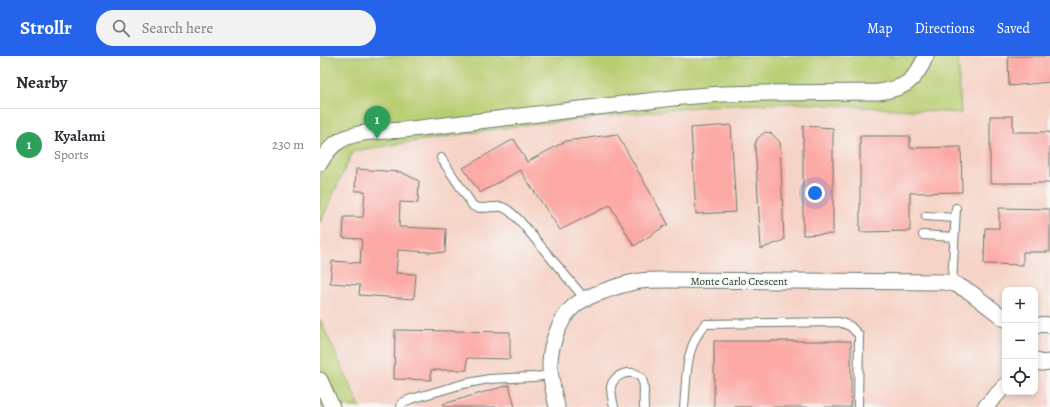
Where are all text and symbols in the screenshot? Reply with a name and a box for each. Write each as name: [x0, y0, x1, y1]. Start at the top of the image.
search box: [96, 10, 376, 46]
text: Strollr: [20, 15, 72, 41]
icon: search: [110, 17, 132, 39]
text: Search here: [142, 18, 213, 38]
text: Map: [867, 19, 893, 38]
text: Directions: [915, 19, 975, 38]
text: Saved: [997, 19, 1030, 38]
text: Nearby: [16, 71, 67, 94]
pin: 1: [364, 106, 390, 139]
text: Kyalami: [54, 126, 105, 146]
text: 1: [27, 136, 31, 153]
text: 230 m: [272, 136, 304, 153]
text: Sports: [54, 146, 89, 163]
your location: [805, 183, 825, 203]
street label: Monte Carlo Crescent: [690, 274, 788, 289]
map controls: [1002, 287, 1038, 395]
button: +: [1002, 287, 1038, 323]
button: −: [1002, 323, 1038, 359]
button: locate: [1002, 359, 1038, 395]

